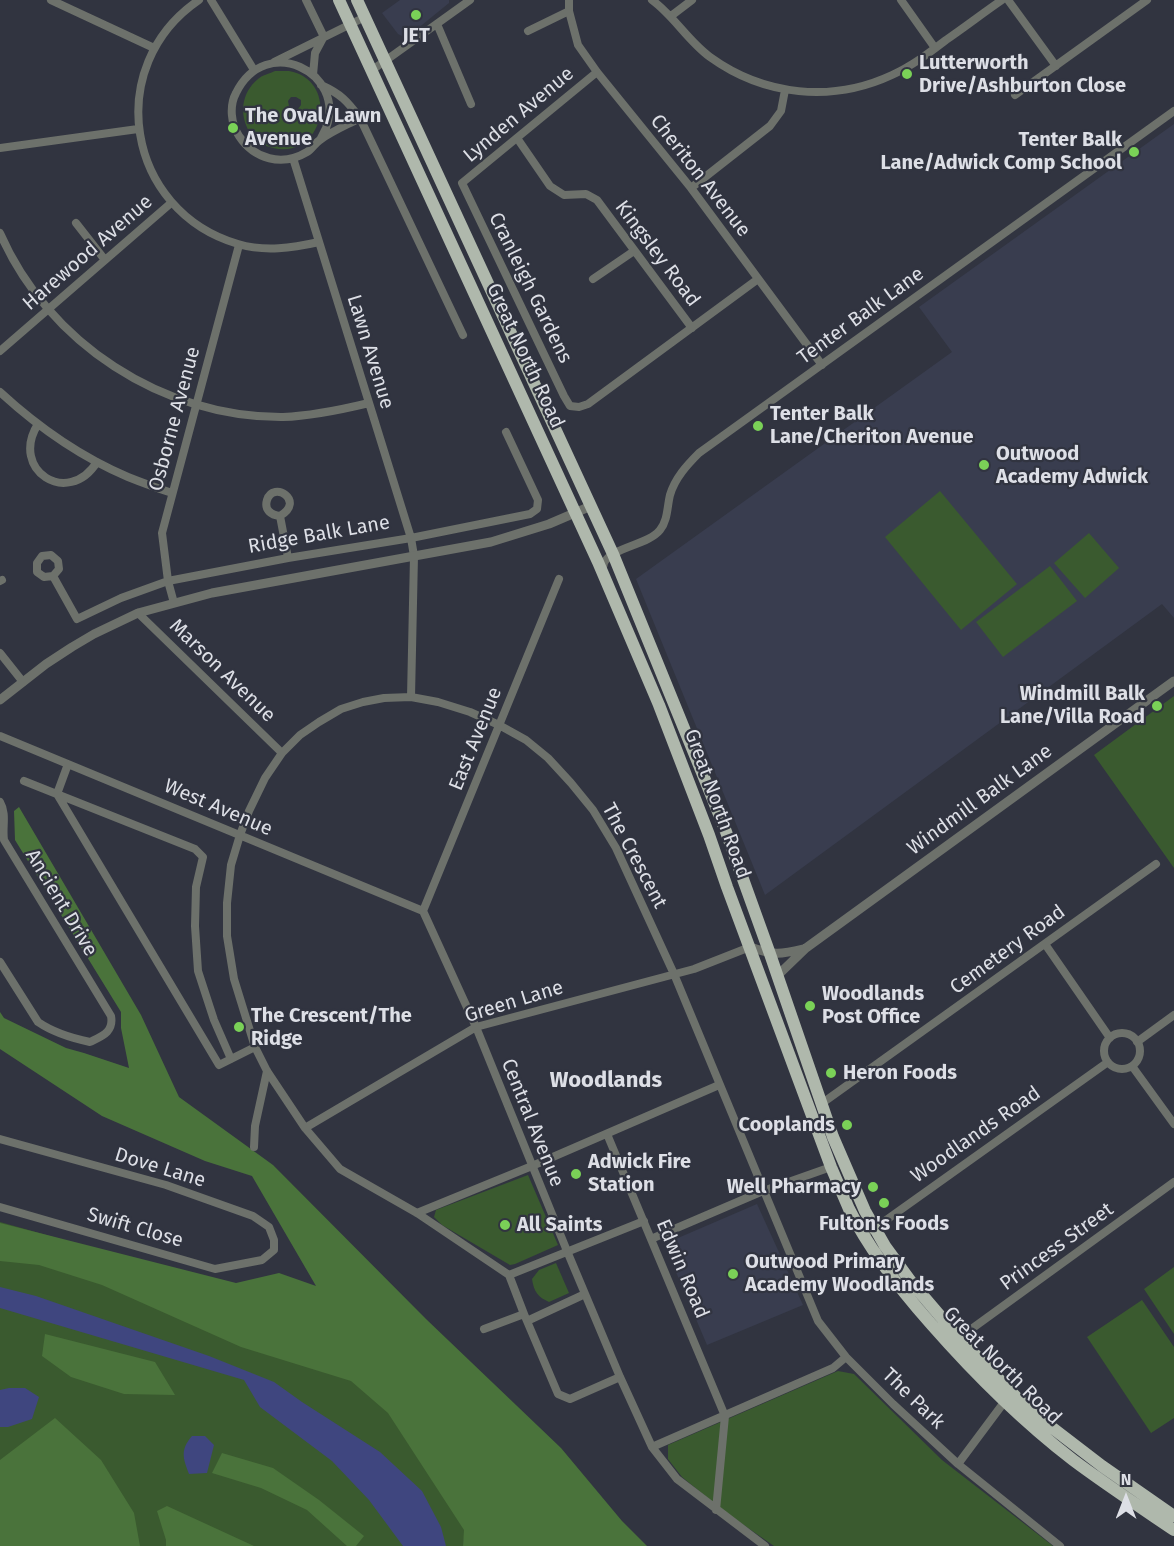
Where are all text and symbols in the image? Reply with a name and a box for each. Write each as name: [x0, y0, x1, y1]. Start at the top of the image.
marker: JET: [409, 8, 423, 22]
place label: JET: [402, 24, 430, 48]
place label: Lutterworth Drive/Ashburton Close: [919, 51, 1126, 98]
street label: Lynden Avenue: [459, 62, 579, 168]
marker: Lutterworth Drive/Ashburton Close: [900, 67, 914, 81]
place label: The Oval/Lawn Avenue: [245, 104, 381, 151]
street label: Cheriton Avenue: [645, 110, 755, 242]
marker: The Oval/Lawn Avenue: [226, 121, 240, 135]
place label: Tenter Balk Lane/Adwick Comp School: [880, 128, 1122, 175]
marker: Tenter Balk Lane/Adwick Comp School: [1127, 145, 1141, 159]
street label: Harewood Avenue: [18, 190, 158, 316]
street label: Kingsley Road: [609, 196, 705, 312]
street label: Cranleigh Gardens: [483, 209, 577, 367]
street label: Tenter Balk Lane: [793, 262, 929, 370]
street label: Great North Road: [481, 280, 569, 432]
street label: Lawn Avenue: [341, 292, 399, 412]
street label: Osborne Avenue: [144, 344, 206, 494]
place label: Tenter Balk Lane/Cheriton Avenue: [770, 402, 973, 449]
marker: Tenter Balk Lane/Cheriton Avenue: [751, 419, 765, 433]
place label: Outwood Academy Adwick: [996, 442, 1148, 489]
marker: Outwood Academy Adwick: [977, 458, 991, 472]
street label: Ridge Balk Lane: [246, 511, 392, 559]
street label: Marson Avenue: [164, 614, 280, 728]
place label: Windmill Balk Lane/Villa Road: [1000, 682, 1145, 729]
street label: East Avenue: [444, 684, 508, 794]
marker: Windmill Balk Lane/Villa Road: [1150, 699, 1164, 713]
street label: Great North Road: [679, 726, 755, 882]
street label: Windmill Balk Lane: [903, 739, 1057, 861]
street label: West Avenue: [160, 774, 276, 842]
street label: The Crescent: [596, 799, 672, 913]
street label: Ancient Drive: [20, 845, 102, 961]
street label: Cemetery Road: [946, 900, 1070, 1000]
street label: Green Lane: [462, 976, 566, 1028]
place label: Woodlands Post Office: [822, 982, 924, 1029]
marker: Woodlands Post Office: [803, 999, 817, 1013]
place label: The Crescent/The Ridge: [251, 1004, 412, 1051]
marker: The Crescent/The Ridge: [232, 1020, 246, 1034]
street label: Central Avenue: [495, 1056, 569, 1190]
place label: Heron Foods: [843, 1061, 957, 1085]
marker: Heron Foods: [824, 1066, 838, 1080]
district label: Woodlands: [550, 1068, 662, 1094]
street label: Woodlands Road: [907, 1081, 1045, 1189]
place label: Cooplands: [739, 1113, 835, 1137]
marker: Cooplands: [840, 1118, 854, 1132]
street label: Dove Lane: [112, 1143, 208, 1193]
place label: Adwick Fire Station: [588, 1150, 691, 1197]
marker: Adwick Fire Station: [569, 1167, 583, 1181]
place label: Well Pharmacy: [727, 1175, 861, 1199]
marker: Well Pharmacy: [866, 1180, 880, 1194]
marker: Fulton's Foods: [877, 1196, 891, 1210]
street label: Princess Street: [996, 1198, 1118, 1296]
street label: Swift Close: [84, 1203, 186, 1253]
place label: Fulton's Foods: [819, 1212, 949, 1236]
place label: All Saints: [517, 1213, 602, 1237]
street label: Edwin Road: [650, 1216, 714, 1322]
marker: All Saints: [498, 1218, 512, 1232]
place label: Outwood Primary Academy Woodlands: [745, 1250, 934, 1297]
marker: Outwood Primary Academy Woodlands: [726, 1267, 740, 1281]
street label: Great North Road: [938, 1302, 1066, 1430]
street label: The Park: [877, 1363, 949, 1435]
north arrow: [1096, 1468, 1156, 1528]
text: N: [1121, 1470, 1131, 1489]

